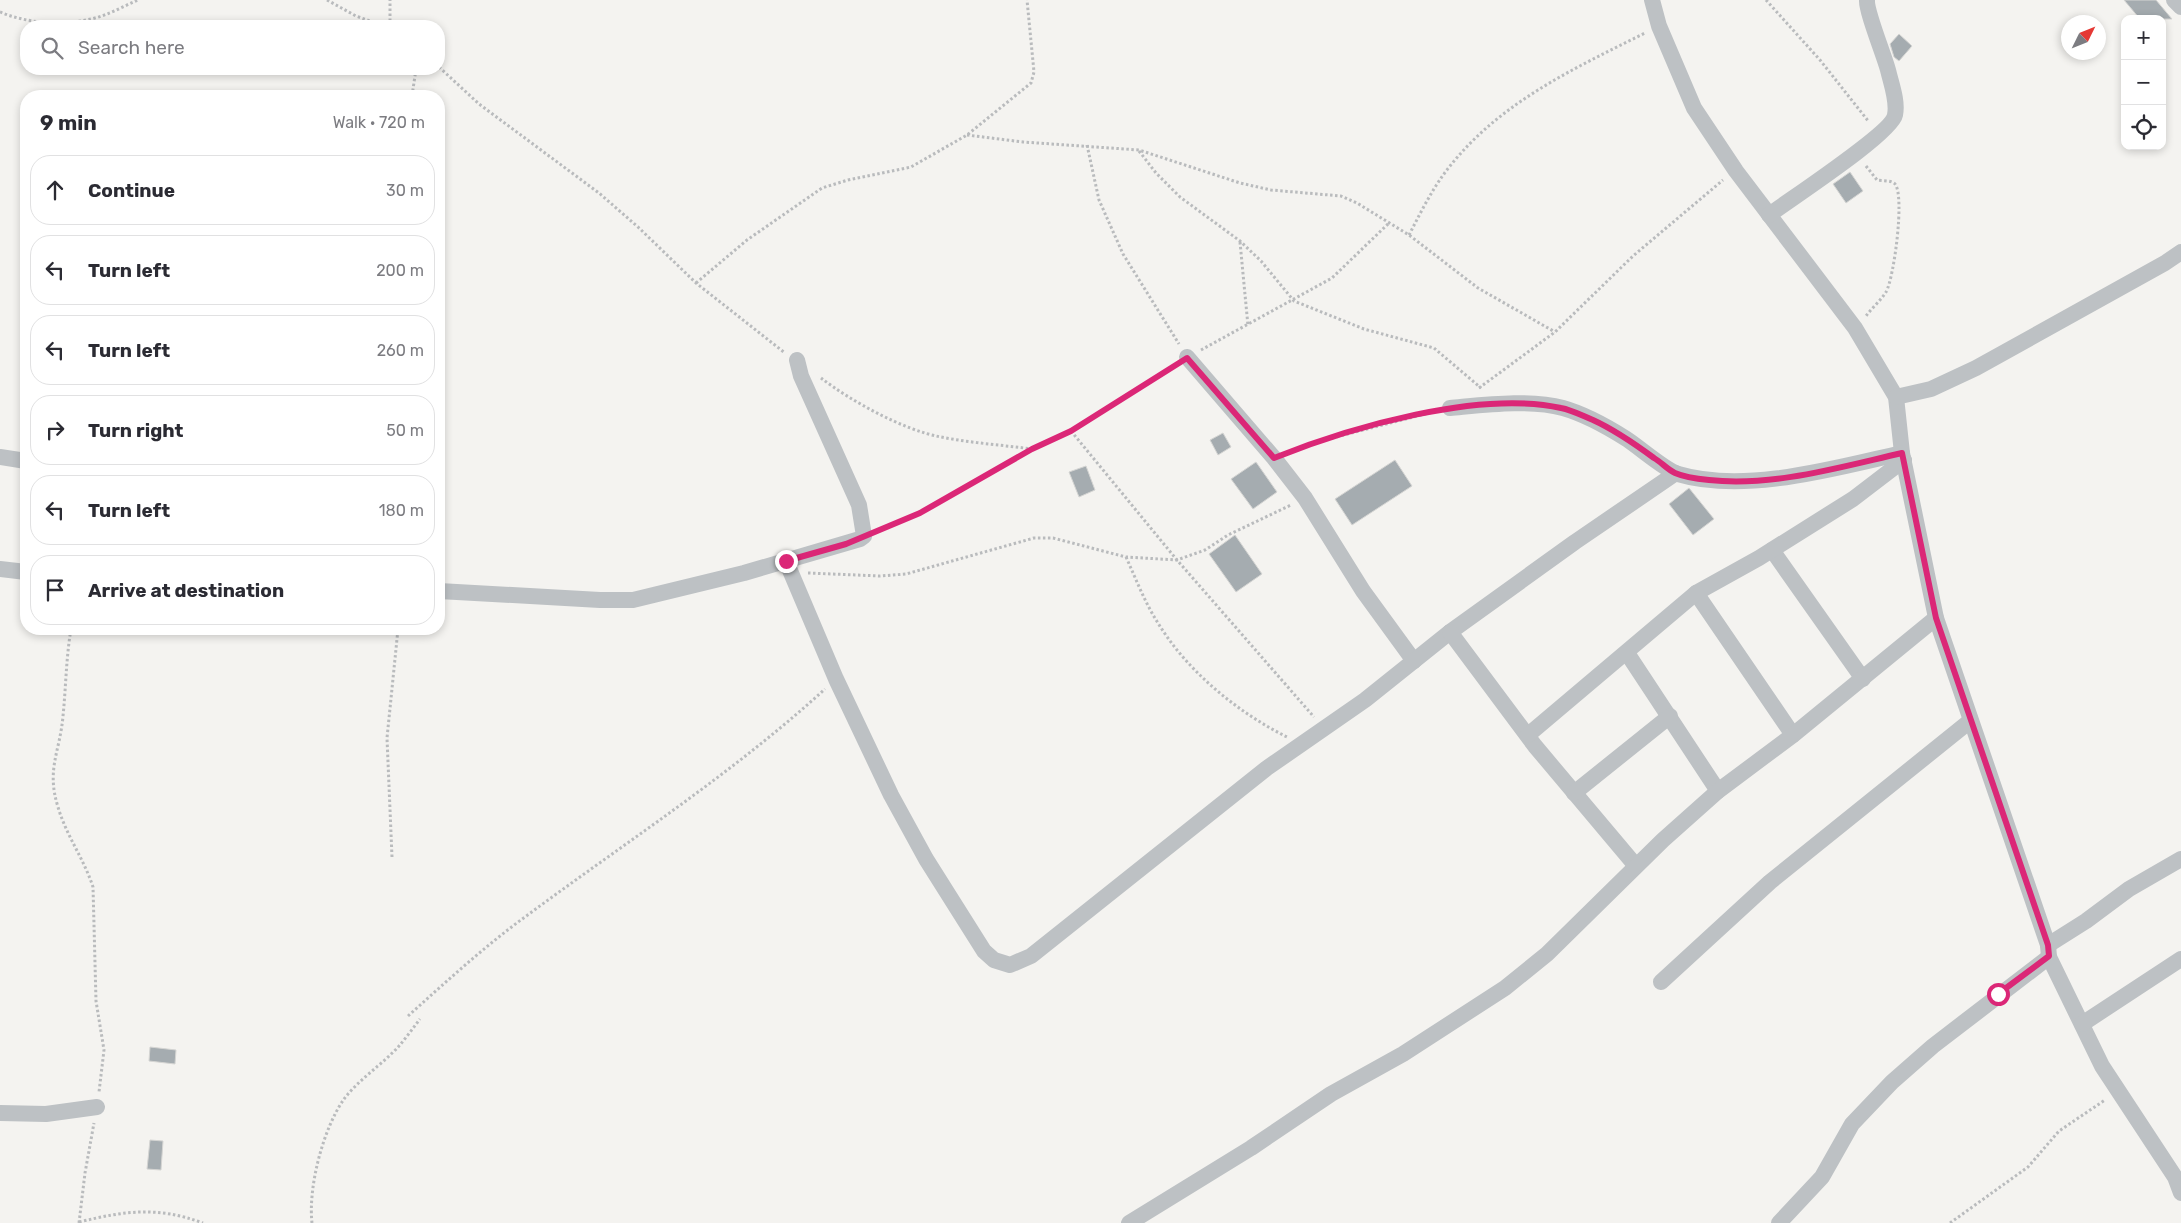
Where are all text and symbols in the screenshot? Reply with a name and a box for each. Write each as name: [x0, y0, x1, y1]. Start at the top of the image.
north arrow: [2061, 15, 2106, 60]
map controls: [2121, 15, 2166, 150]
button: +: [2121, 15, 2166, 60]
search box: [20, 20, 445, 75]
icon: search: [38, 34, 66, 62]
text: Search here: [78, 36, 185, 59]
button: −: [2121, 60, 2166, 105]
button: locate: [2121, 105, 2166, 150]
text: 9 min: [40, 110, 97, 135]
text: Walk · 720 m: [333, 113, 425, 132]
icon: ahead: [41, 176, 69, 204]
text: Continue: [88, 179, 175, 202]
text: 30 m: [386, 181, 424, 200]
icon: left: [41, 256, 69, 284]
text: Turn left: [88, 259, 170, 282]
text: 200 m: [376, 261, 424, 280]
icon: left: [41, 336, 69, 364]
text: Turn left: [88, 339, 170, 362]
text: 260 m: [377, 341, 424, 360]
icon: right: [41, 416, 69, 444]
text: Turn right: [88, 419, 183, 442]
text: 50 m: [386, 421, 424, 440]
icon: left: [41, 496, 69, 524]
text: Turn left: [88, 499, 170, 522]
text: 180 m: [379, 501, 424, 520]
route end: [775, 550, 798, 573]
icon: arrive: [41, 576, 69, 604]
text: Arrive at destination: [88, 579, 284, 602]
route start: [1987, 983, 2010, 1006]

